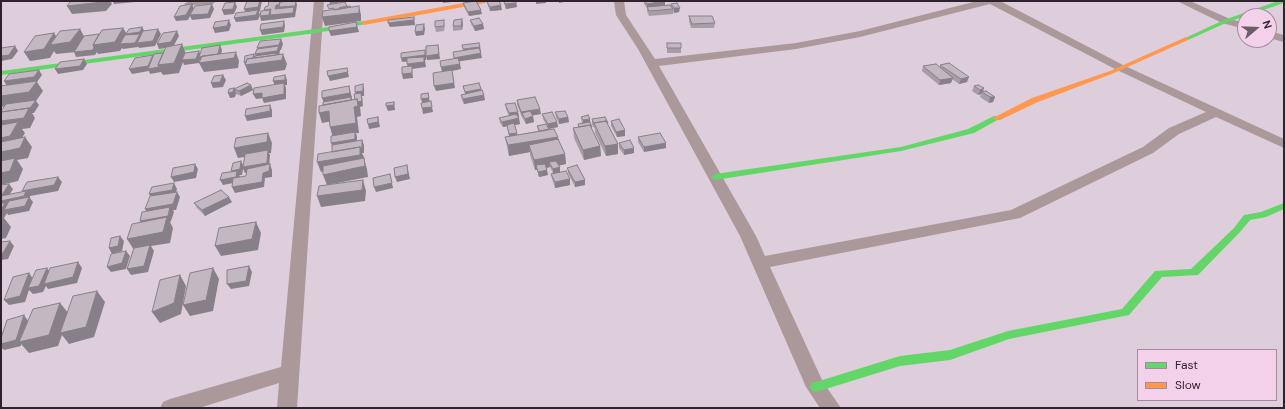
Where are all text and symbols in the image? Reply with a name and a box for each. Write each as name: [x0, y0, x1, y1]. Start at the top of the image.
north arrow: [1237, 8, 1277, 48]
text: N: [1259, 18, 1275, 30]
legend: [1137, 349, 1277, 401]
text: Fast: [1175, 357, 1198, 373]
text: Slow: [1175, 377, 1201, 393]

